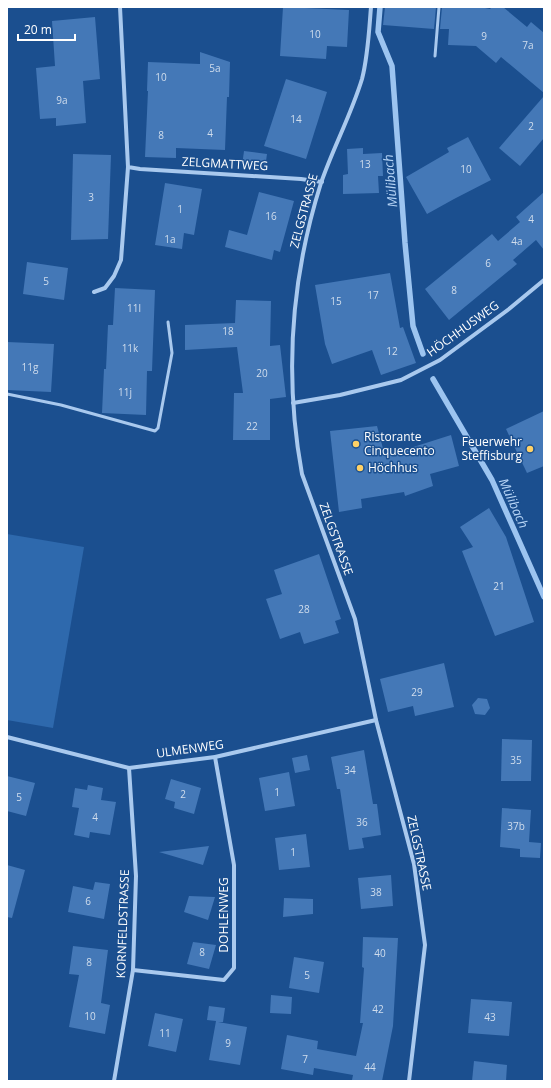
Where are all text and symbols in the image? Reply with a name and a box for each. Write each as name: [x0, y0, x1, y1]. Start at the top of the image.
scale bar: [18, 16, 75, 42]
text: 20 m: [24, 21, 52, 38]
house number: 10: [309, 27, 321, 41]
house number: 9: [481, 29, 487, 43]
house number: 7a: [522, 38, 534, 52]
house number: 5a: [209, 61, 221, 75]
house number: 10: [155, 70, 167, 84]
house number: 9a: [56, 93, 68, 107]
house number: 14: [290, 112, 302, 126]
house number: 2: [528, 119, 534, 133]
house number: 4: [207, 126, 213, 140]
house number: 8: [158, 128, 164, 142]
street label: ZELGMATTWEG: [181, 153, 269, 174]
water label: Mülibach: [379, 154, 401, 208]
house number: 13: [359, 157, 371, 171]
house number: 10: [460, 162, 472, 176]
street label: ZELGSTRASSE: [285, 172, 322, 250]
house number: 3: [88, 190, 94, 204]
house number: 1: [177, 202, 183, 216]
house number: 16: [265, 209, 277, 223]
house number: 4: [528, 212, 534, 226]
house number: 1a: [164, 232, 176, 246]
house number: 4a: [511, 234, 523, 248]
house number: 6: [485, 256, 491, 270]
house number: 5: [43, 274, 49, 288]
house number: 8: [451, 283, 457, 297]
house number: 17: [367, 288, 379, 302]
house number: 15: [330, 294, 342, 308]
street label: HÖCHHUSWEG: [423, 297, 502, 361]
house number: 11l: [127, 301, 141, 315]
house number: 18: [222, 324, 234, 338]
house number: 11k: [122, 341, 139, 355]
house number: 12: [386, 344, 398, 358]
house number: 11g: [22, 360, 39, 374]
house number: 20: [256, 366, 268, 380]
house number: 11j: [118, 385, 132, 399]
house number: 22: [246, 419, 258, 433]
place label: Ristorante Cinquecento: [364, 428, 435, 459]
place label: Feuerwehr Steffisburg: [461, 433, 522, 464]
marker: Ristorante Cinquecento: [351, 439, 361, 449]
marker: Feuerwehr Steffisburg: [525, 444, 535, 454]
place label: Höchhus: [368, 459, 418, 476]
marker: Höchhus: [355, 463, 365, 473]
water label: Mülibach: [495, 475, 533, 531]
street label: ZELGSTRASSE: [315, 500, 358, 578]
house number: 21: [493, 579, 505, 593]
house number: 28: [298, 602, 310, 616]
house number: 29: [411, 685, 423, 699]
street label: ULMENWEG: [155, 735, 225, 762]
house number: 35: [510, 753, 522, 767]
house number: 34: [344, 763, 356, 777]
house number: 1: [274, 785, 280, 799]
house number: 2: [180, 787, 186, 801]
house number: 5: [16, 790, 22, 804]
house number: 4: [92, 810, 98, 824]
street label: ZELGSTRASSE: [403, 814, 436, 892]
house number: 36: [356, 815, 368, 829]
house number: 37b: [507, 819, 525, 833]
house number: 1: [290, 845, 296, 859]
street label: KORNFELDSTRASSE: [112, 869, 133, 979]
street label: DOHLENWEG: [215, 877, 232, 953]
house number: 38: [370, 885, 382, 899]
house number: 6: [85, 894, 91, 908]
house number: 8: [199, 945, 205, 959]
house number: 40: [374, 946, 386, 960]
house number: 8: [86, 955, 92, 969]
house number: 5: [304, 968, 310, 982]
house number: 42: [372, 1002, 384, 1016]
house number: 10: [84, 1009, 96, 1023]
house number: 43: [484, 1010, 496, 1024]
house number: 11: [159, 1026, 171, 1040]
house number: 9: [225, 1036, 231, 1050]
house number: 7: [302, 1052, 308, 1066]
house number: 44: [364, 1060, 376, 1074]

